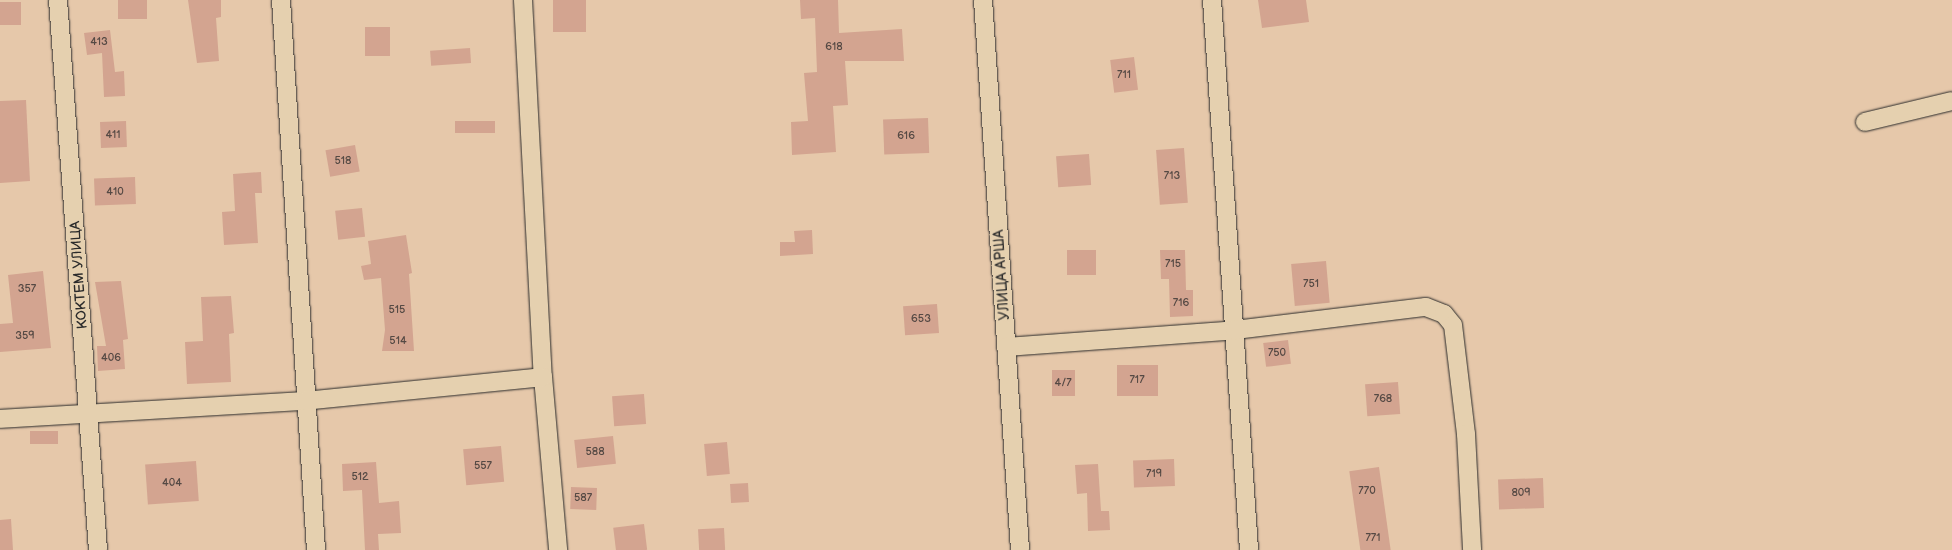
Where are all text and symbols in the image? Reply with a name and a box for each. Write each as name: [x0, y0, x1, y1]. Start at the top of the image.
house number: 413: [90, 35, 108, 49]
house number: 618: [825, 40, 843, 54]
house number: 711: [1117, 68, 1131, 82]
house number: 411: [105, 128, 121, 142]
house number: 616: [897, 129, 915, 143]
house number: 518: [335, 154, 351, 168]
house number: 713: [1164, 169, 1180, 183]
house number: 410: [106, 185, 124, 199]
street label: КОКТЕМ УЛИЦА: [67, 220, 91, 330]
street label: УЛИЦА АРША: [990, 229, 1014, 321]
house number: 715: [1165, 257, 1181, 271]
house number: 751: [1303, 277, 1319, 291]
house number: 357: [18, 282, 36, 296]
house number: 716: [1173, 296, 1189, 310]
house number: 515: [389, 303, 405, 317]
house number: 653: [911, 312, 931, 326]
house number: 359: [15, 329, 35, 343]
house number: 514: [389, 334, 407, 348]
house number: 750: [1268, 346, 1286, 360]
house number: 406: [101, 351, 121, 365]
house number: 717: [1129, 373, 1145, 387]
house number: 4/7: [1054, 376, 1072, 390]
house number: 768: [1374, 392, 1392, 406]
house number: 588: [585, 445, 605, 459]
house number: 557: [474, 459, 492, 473]
house number: 719: [1146, 467, 1162, 481]
house number: 512: [351, 470, 369, 484]
house number: 404: [162, 476, 182, 490]
house number: 770: [1358, 484, 1376, 498]
house number: 809: [1511, 486, 1531, 500]
house number: 587: [574, 491, 592, 505]
house number: 771: [1365, 531, 1381, 545]

